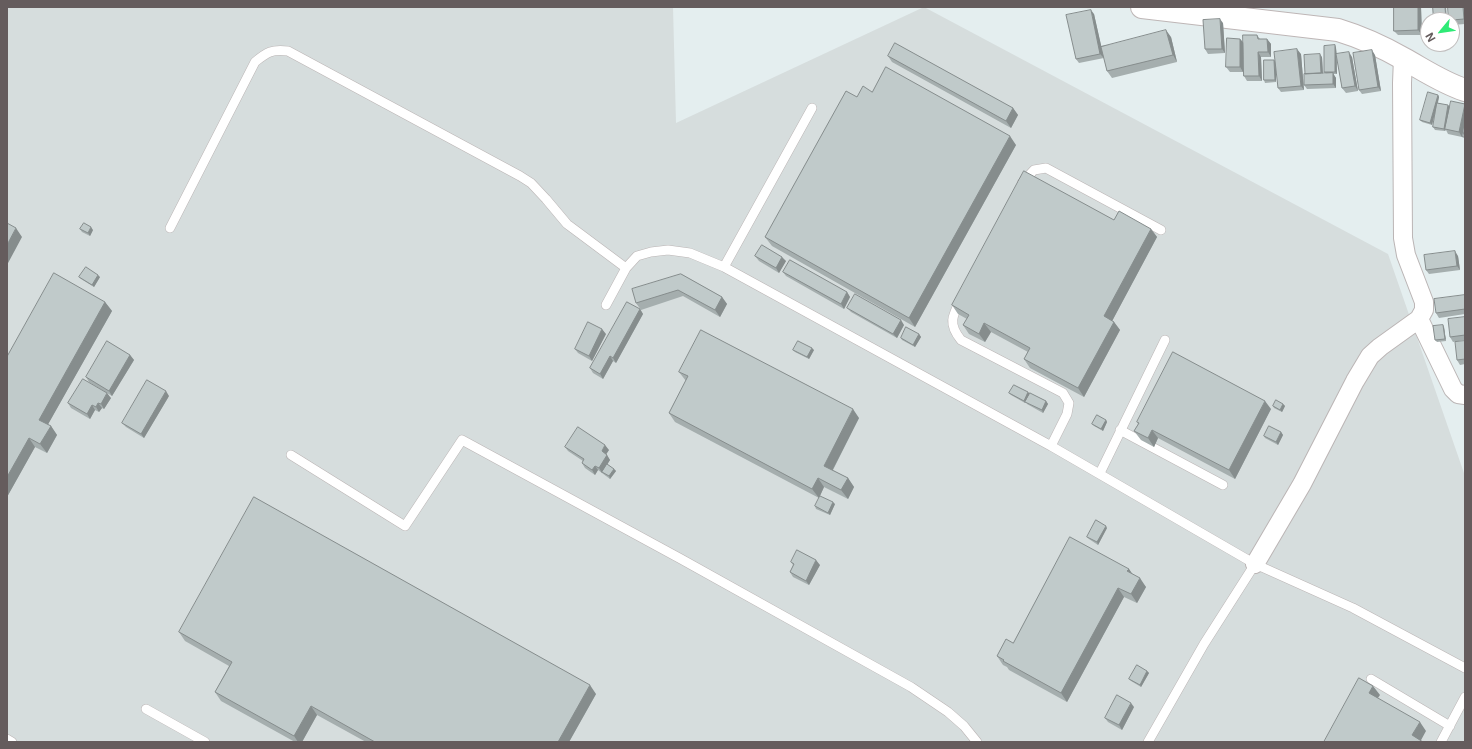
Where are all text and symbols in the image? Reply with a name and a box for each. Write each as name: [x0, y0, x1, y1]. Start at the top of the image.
north arrow: [1420, 12, 1460, 52]
text: N: [1422, 30, 1439, 44]

